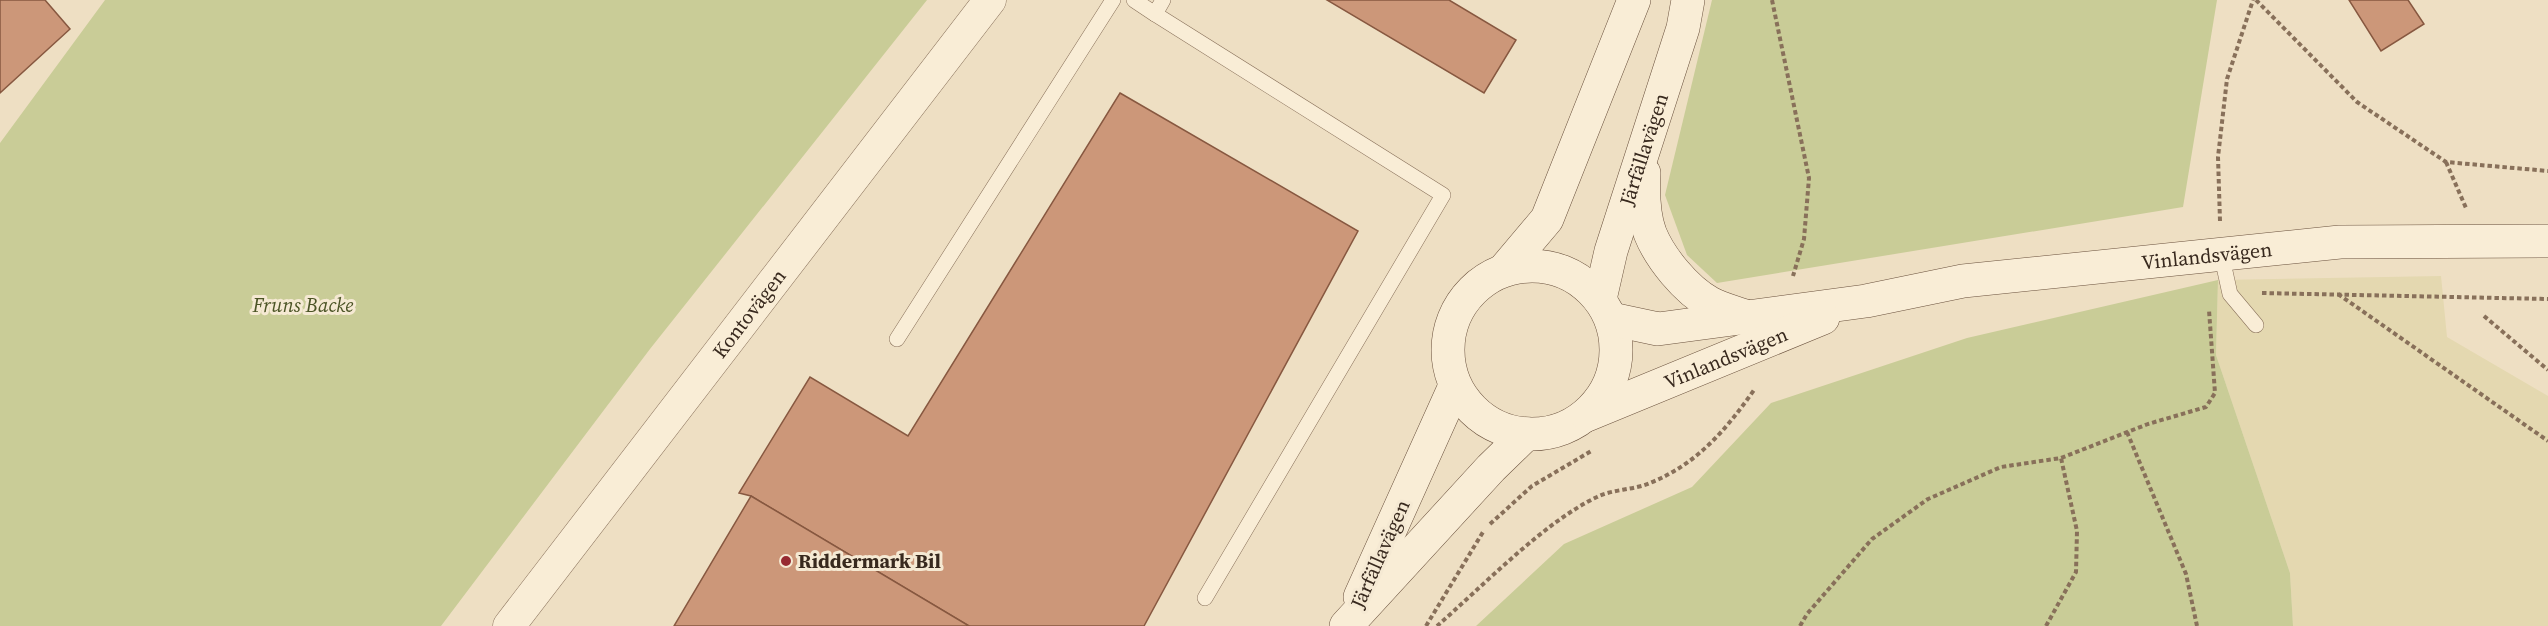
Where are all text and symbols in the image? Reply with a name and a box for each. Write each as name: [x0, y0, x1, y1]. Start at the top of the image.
street label: Järfällavägen: [1612, 90, 1675, 210]
street label: Vinlandsvägen: [2140, 235, 2273, 276]
street label: Kontovägen: [706, 263, 792, 364]
park label: Fruns Backe: [251, 291, 354, 319]
street label: Vinlandsvägen: [1660, 320, 1792, 396]
street label: Järfällavägen: [1343, 495, 1416, 614]
place label: Riddermark Bil: [798, 547, 941, 575]
marker: Riddermark Bil: [779, 554, 793, 568]

